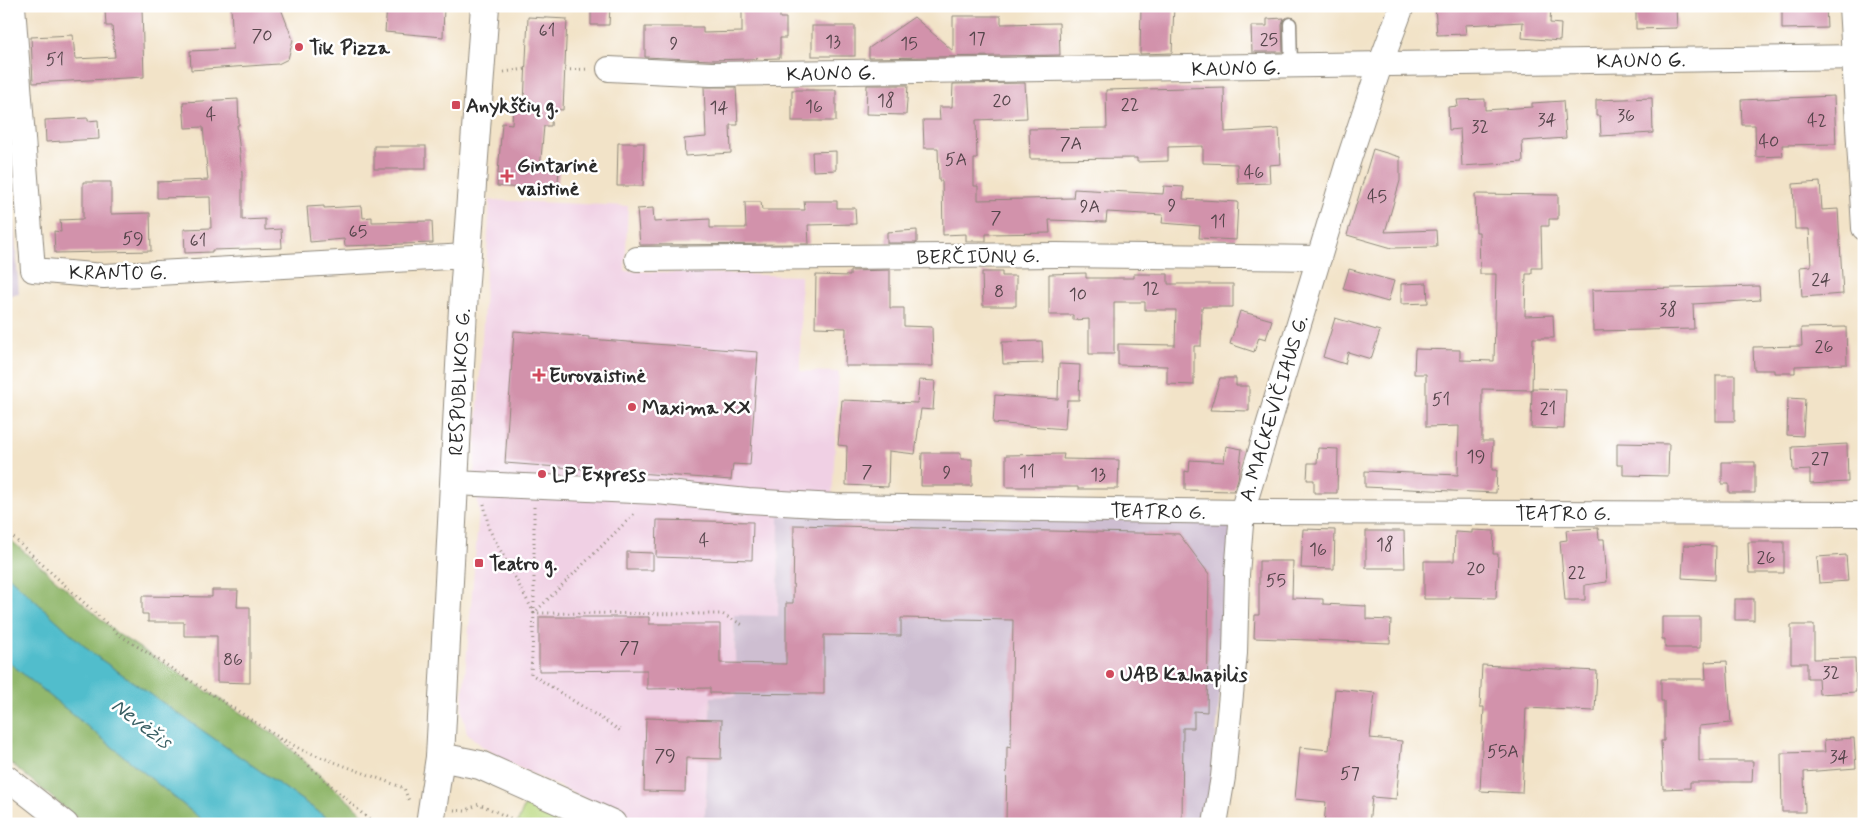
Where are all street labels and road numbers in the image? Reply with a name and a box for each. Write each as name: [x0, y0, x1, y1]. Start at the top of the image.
street label: KAUNO G.: [1596, 47, 1686, 76]
street label: KAUNO G.: [1191, 55, 1281, 84]
street label: KAUNO G.: [786, 60, 876, 89]
street label: BERČIŪNŲ G.: [916, 243, 1040, 272]
street label: KRANTO G.: [69, 260, 167, 287]
street label: RESPUBLIKOS G.: [443, 308, 478, 456]
street label: A. MACKEVIČIAUS G.: [1233, 312, 1316, 505]
street label: TEATRO G.: [1110, 498, 1206, 527]
street label: TEATRO G.: [1515, 501, 1611, 528]

